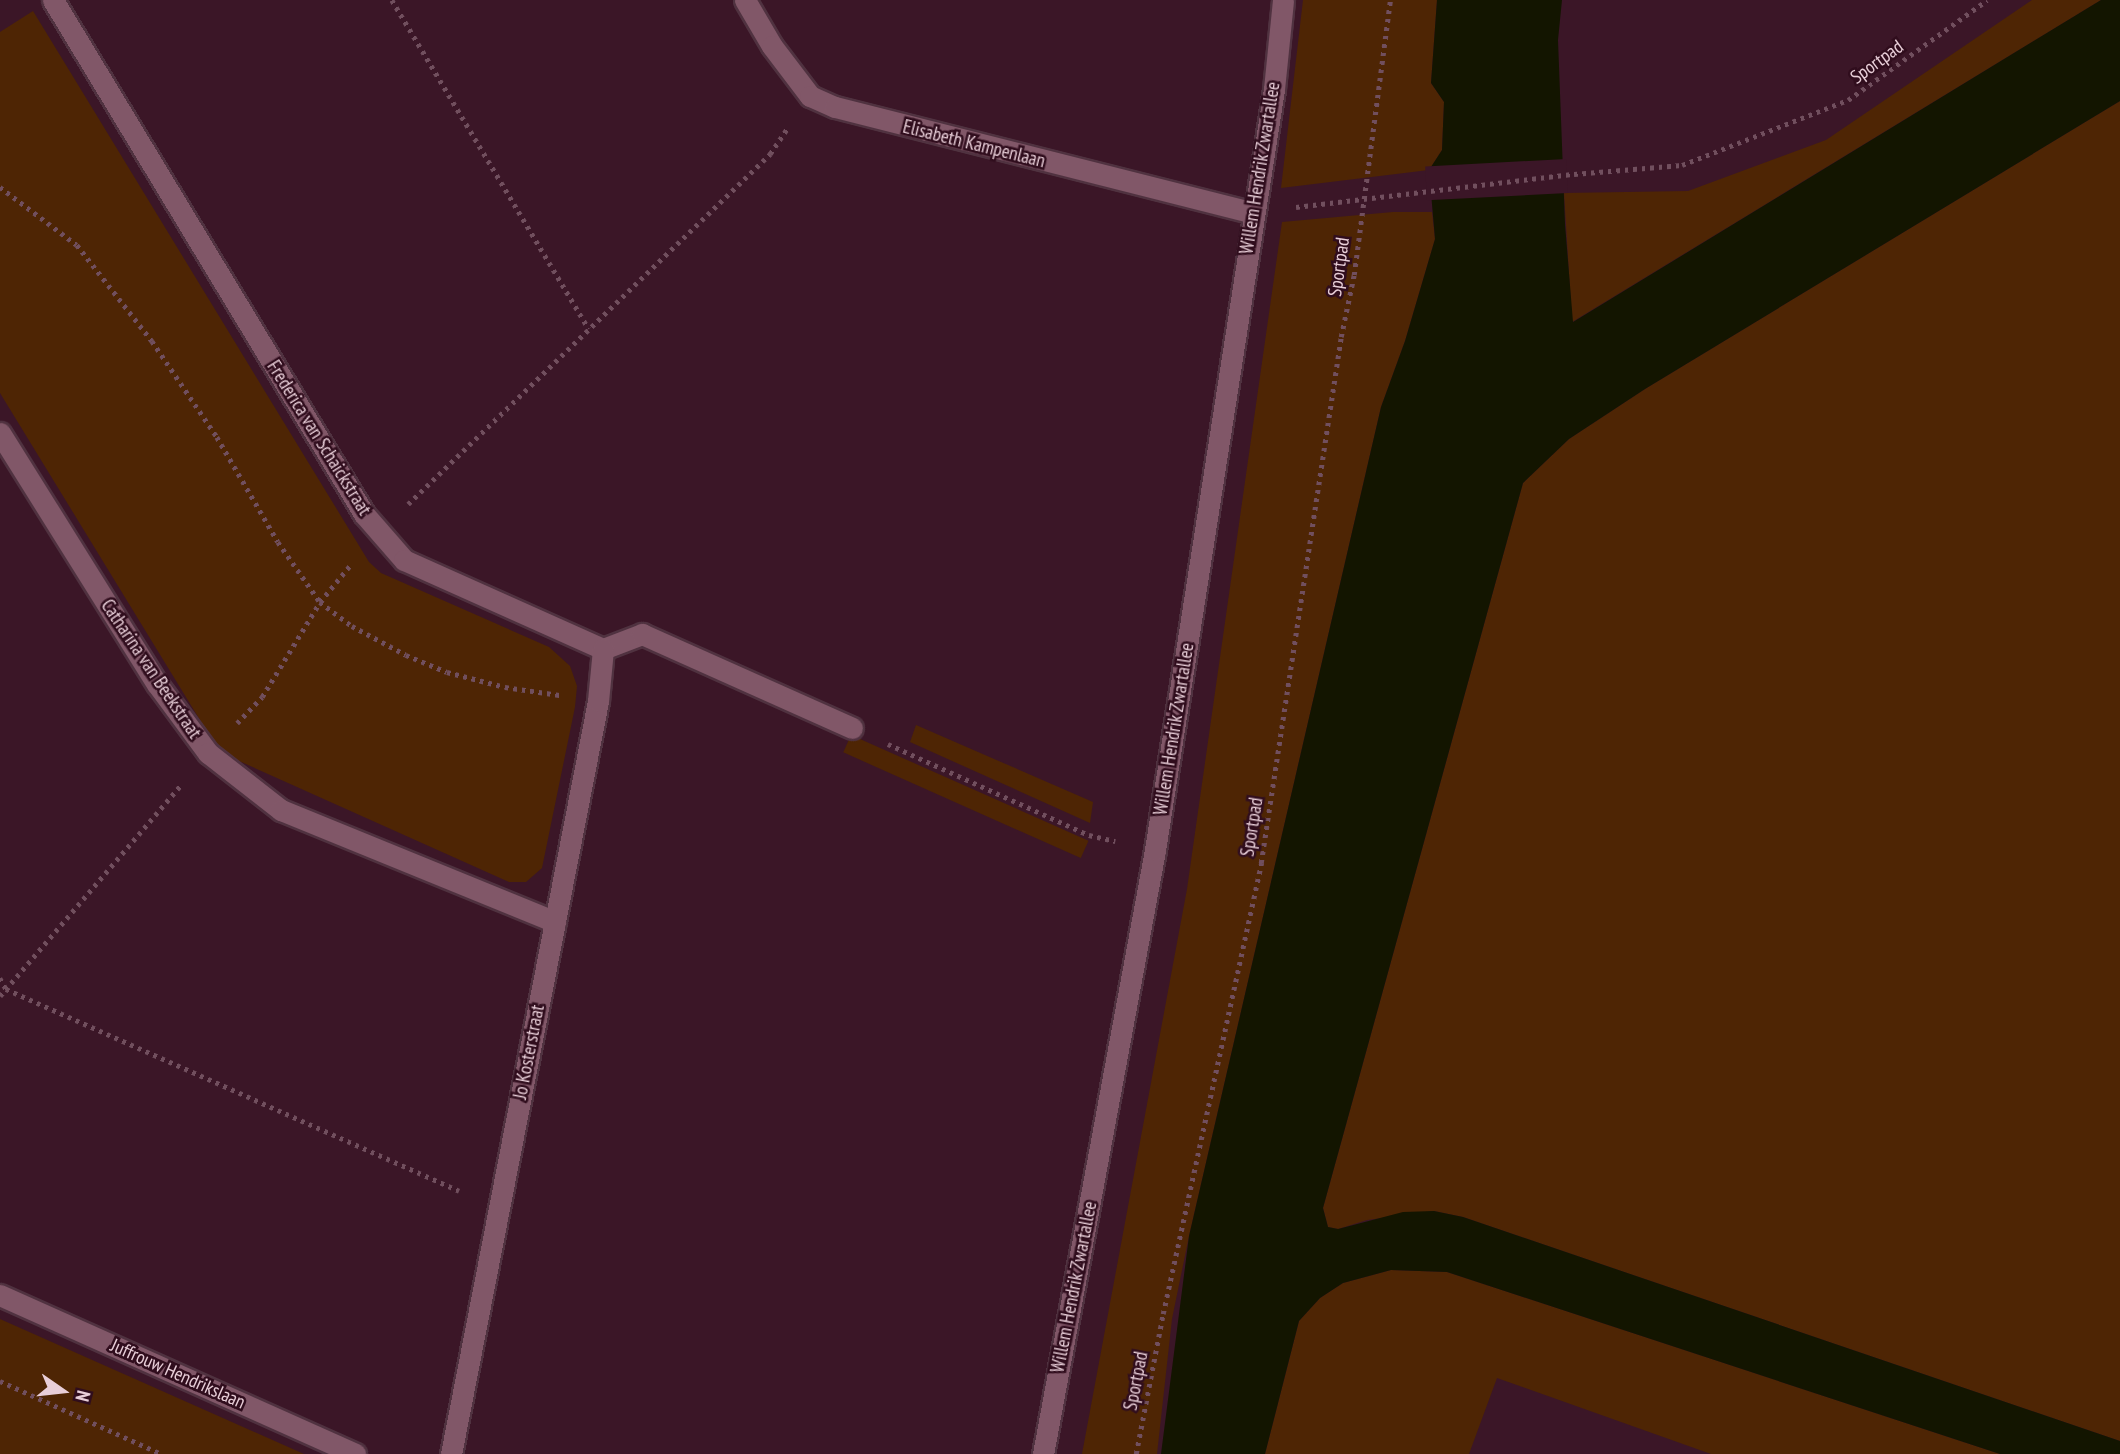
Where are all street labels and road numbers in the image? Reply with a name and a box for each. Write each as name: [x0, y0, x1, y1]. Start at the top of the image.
street label: Sportpad: [1846, 35, 1908, 89]
street label: Willem Hendrik Zwartallee: [1235, 80, 1285, 256]
street label: Elisabeth Kampenlaan: [901, 115, 1047, 173]
street label: Sportpad: [1324, 236, 1354, 298]
street label: Frederica van Schaickstraat: [262, 356, 376, 520]
street label: Catharina van Beekstraat: [96, 595, 206, 743]
street label: Willem Hendrik Zwartallee: [1149, 641, 1199, 817]
street label: Sportpad: [1236, 796, 1268, 858]
street label: Jo Kosterstraat: [509, 1003, 549, 1101]
street label: Willem Hendrik Zwartallee: [1046, 1199, 1102, 1375]
street label: Juffrouw Hendrikslaan: [107, 1334, 249, 1414]
street label: Sportpad: [1119, 1350, 1153, 1412]

